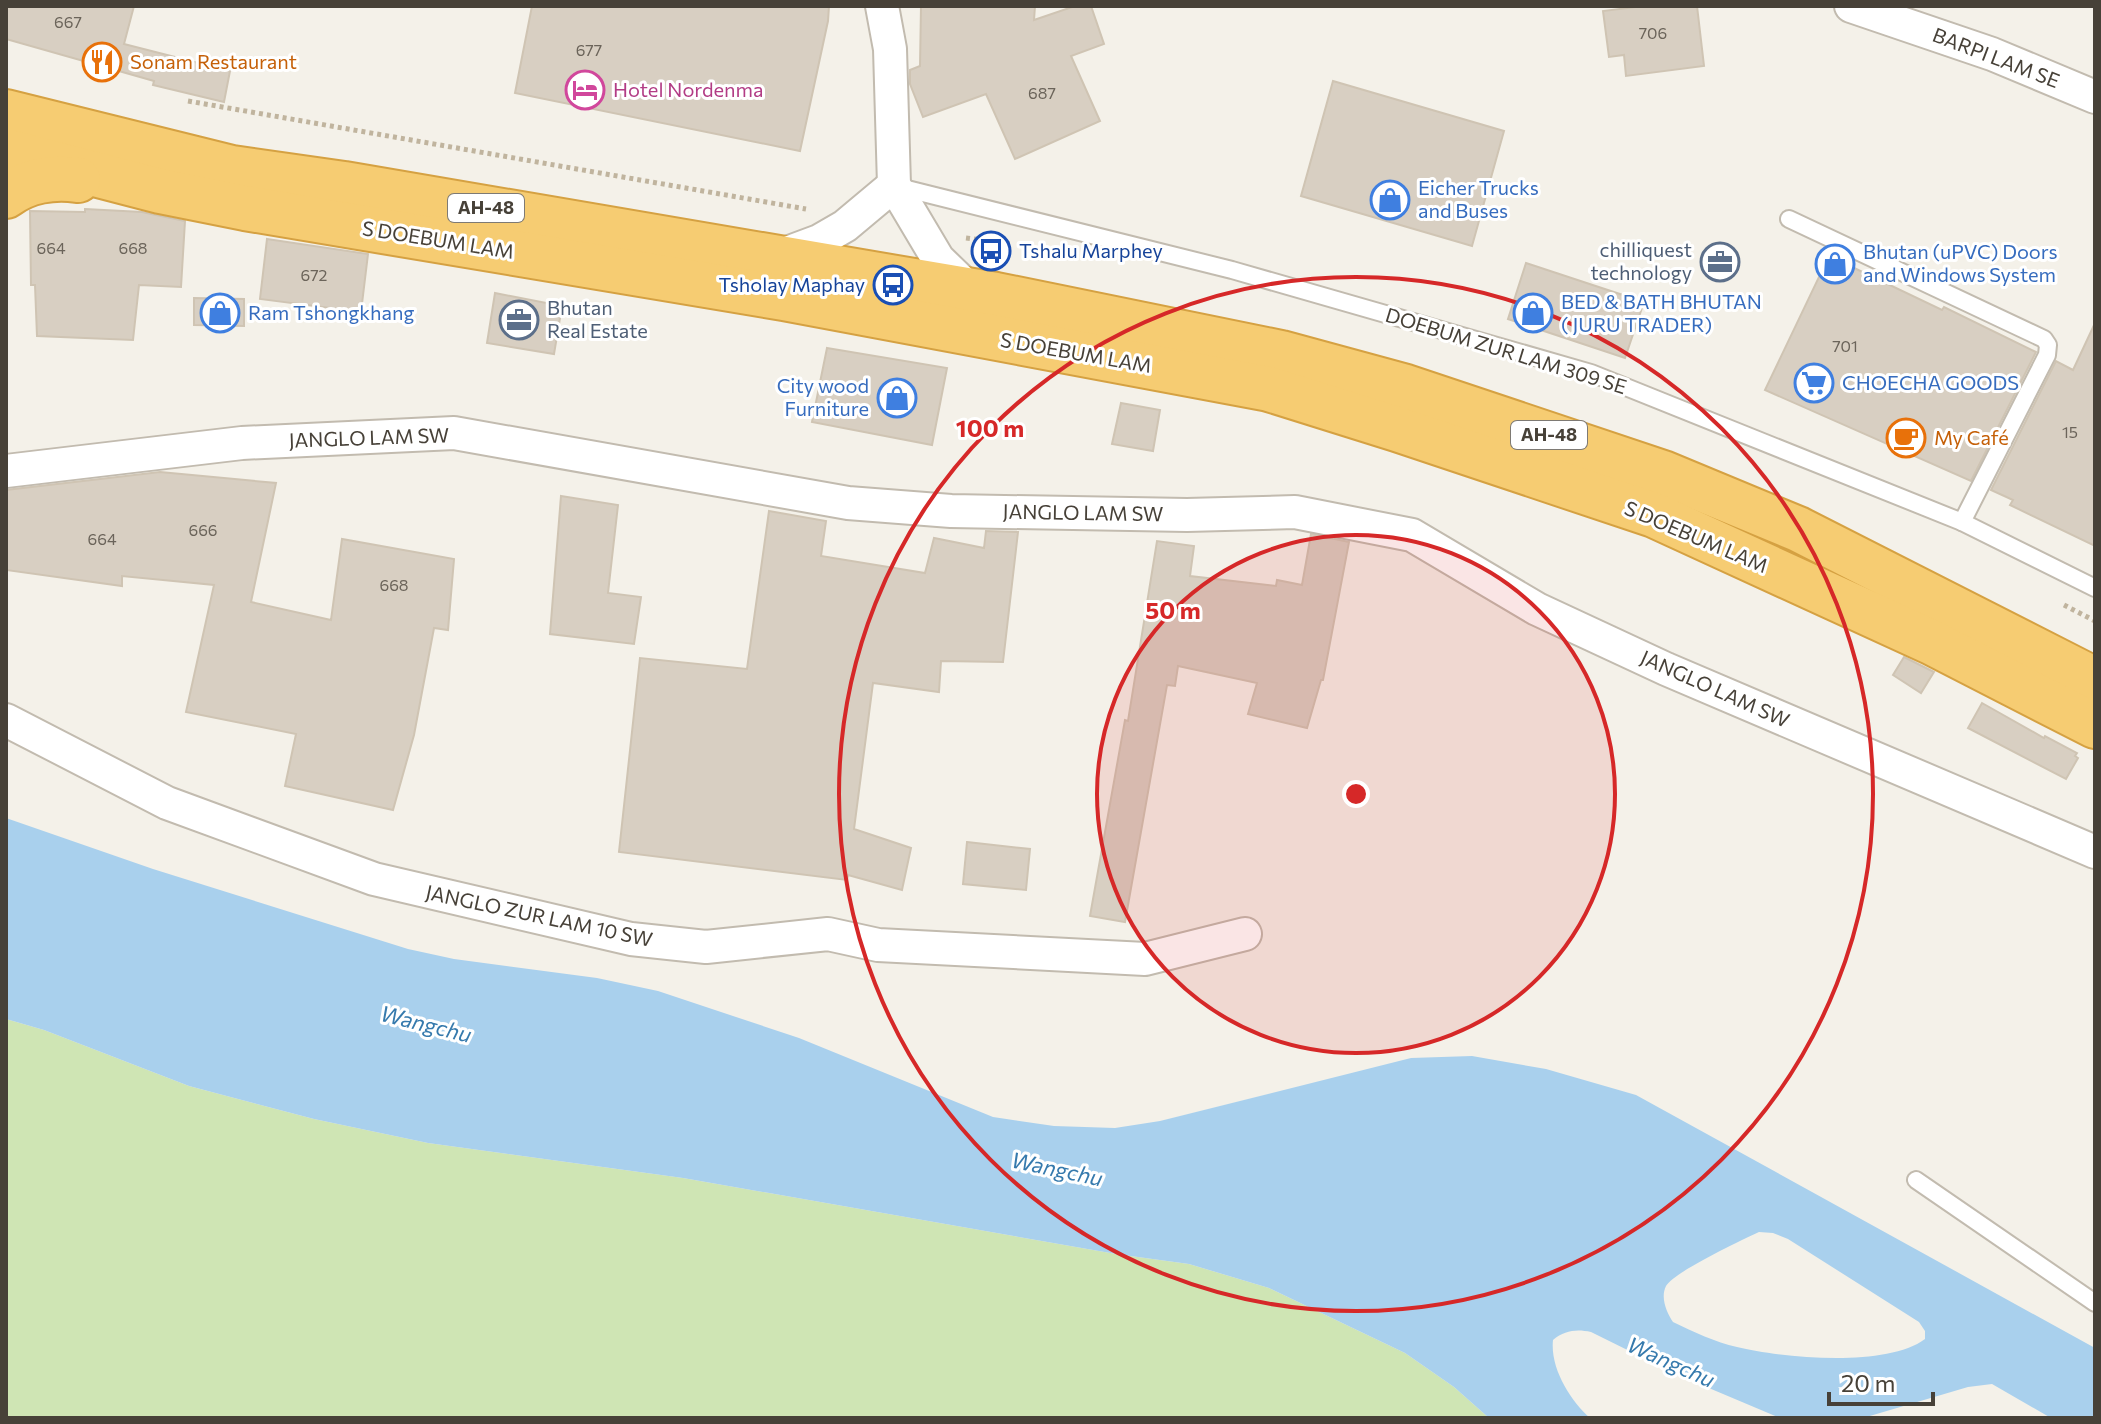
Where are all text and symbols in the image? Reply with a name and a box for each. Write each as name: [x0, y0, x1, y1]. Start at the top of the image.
house number: 667: [54, 12, 82, 31]
street label: BARPI LAM SE: [1930, 22, 2063, 92]
house number: 706: [1639, 23, 1667, 42]
house number: 677: [576, 40, 602, 59]
restaurant icon: Sonam Restaurant: [81, 41, 123, 83]
place label: Sonam Restaurant: [130, 49, 297, 73]
hotel icon: Hotel Nordenma: [564, 69, 606, 111]
place label: Hotel Nordenma: [613, 77, 763, 101]
house number: 687: [1028, 83, 1056, 102]
place label: Eicher Trucks and Buses: [1418, 175, 1539, 222]
shop icon: Eicher Trucks and Buses: [1369, 179, 1411, 221]
road number: AH-48: [448, 194, 524, 222]
street label: S DOEBUM LAM: [361, 215, 516, 263]
bus stop icon: Tshalu Marphey: [970, 230, 1012, 272]
place label: chilliquest technology: [1590, 237, 1692, 284]
house number: 664: [36, 238, 66, 257]
house number: 668: [118, 238, 148, 257]
place label: Tshalu Marphey: [1019, 238, 1163, 262]
place label: Bhutan (uPVC) Doors and Windows System: [1863, 239, 2058, 286]
office icon: chilliquest technology: [1699, 241, 1741, 283]
shop icon: Bhutan (uPVC) Doors and Windows System: [1814, 243, 1856, 285]
bus stop icon: Tsholay Maphay: [872, 264, 914, 306]
house number: 672: [301, 265, 328, 284]
place label: Tsholay Maphay: [718, 272, 865, 296]
place label: BED & BATH BHUTAN ( JURU TRADER): [1561, 289, 1762, 336]
shop icon: Ram Tshongkhang: [199, 292, 241, 334]
shop icon: BED & BATH BHUTAN ( JURU TRADER): [1512, 292, 1554, 334]
place label: Bhutan Real Estate: [547, 295, 648, 342]
office icon: Bhutan Real Estate: [498, 299, 540, 341]
place label: Ram Tshongkhang: [248, 300, 414, 324]
street label: DOEBUM ZUR LAM 309 SE: [1383, 302, 1630, 398]
street label: S DOEBUM LAM: [999, 327, 1154, 377]
house number: 701: [1832, 336, 1858, 355]
supermarket icon: CHOECHA GOODS: [1793, 362, 1835, 404]
place label: CHOECHA GOODS: [1842, 370, 2019, 394]
place label: City wood Furniture: [777, 373, 869, 420]
shop icon: City wood Furniture: [876, 377, 918, 419]
text: 100 m: [956, 413, 1024, 442]
cafe icon: My Café: [1885, 417, 1927, 459]
road number: AH-48: [1511, 421, 1587, 449]
street label: JANGLO LAM SW: [288, 422, 450, 452]
house number: 15: [2062, 422, 2078, 441]
place label: My Café: [1934, 425, 2009, 449]
street label: S DOEBUM LAM: [1621, 495, 1772, 577]
street label: JANGLO LAM SW: [1003, 499, 1164, 525]
house number: 666: [188, 520, 218, 539]
house number: 664: [87, 529, 117, 548]
house number: 668: [379, 575, 409, 594]
text: 50 m: [1145, 595, 1201, 624]
street label: JANGLO LAM SW: [1637, 644, 1794, 732]
centre of rings: [1342, 780, 1370, 808]
street label: JANGLO ZUR LAM 10 SW: [424, 879, 655, 951]
water label: Wangchu: [378, 999, 474, 1048]
water label: Wangchu: [1009, 1146, 1105, 1191]
water label: Wangchu: [1623, 1330, 1719, 1393]
scale bar: [1829, 1356, 1933, 1406]
text: 20 m: [1841, 1368, 1895, 1397]

